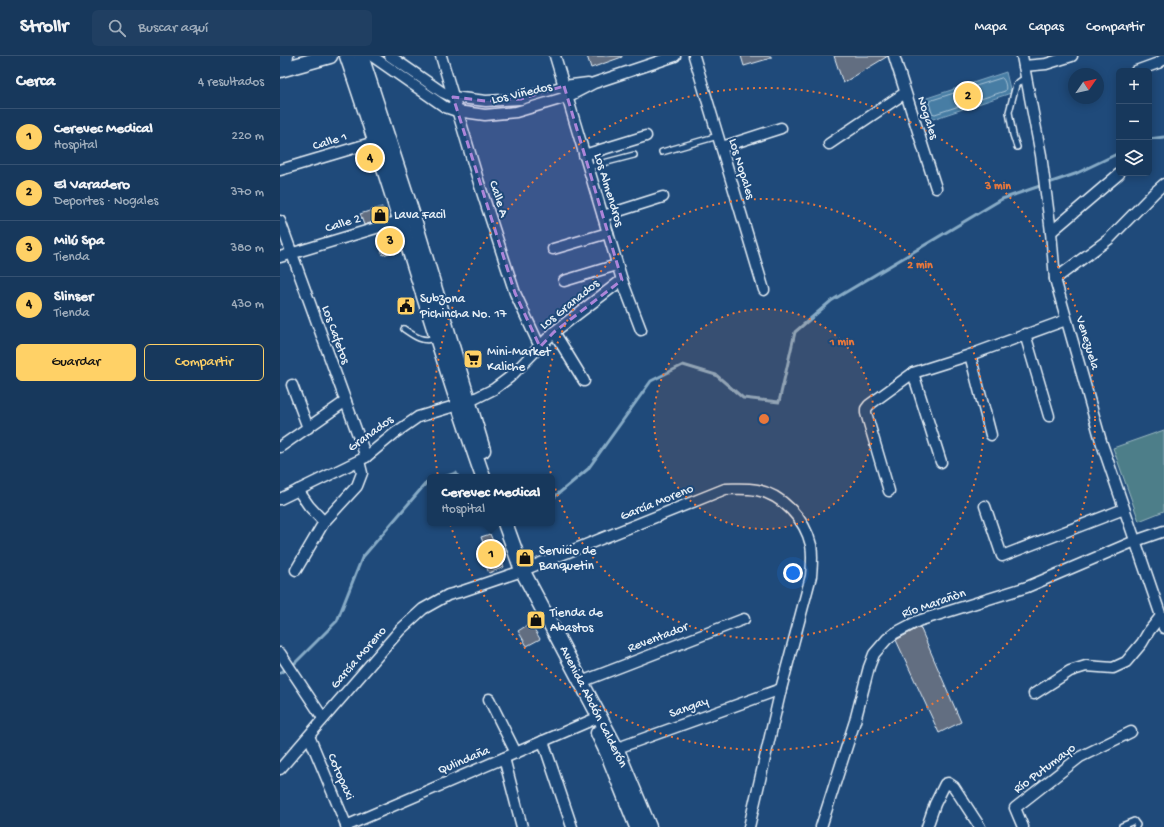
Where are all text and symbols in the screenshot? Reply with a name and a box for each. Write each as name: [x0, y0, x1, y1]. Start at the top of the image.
search box: [92, 10, 372, 46]
text: Strollr: [20, 16, 68, 39]
icon: search: [106, 17, 128, 39]
text: Buscar aquí: [138, 19, 208, 37]
text: Mapa: [975, 19, 1007, 36]
text: Capas: [1029, 19, 1064, 36]
text: Compartir: [1086, 19, 1144, 36]
north arrow: [1068, 68, 1104, 104]
map controls: [1116, 68, 1152, 176]
button: +: [1116, 68, 1152, 104]
text: Cerca: [16, 72, 55, 92]
text: 4 resultados: [198, 75, 264, 90]
street label: Los Viñedos: [490, 80, 555, 108]
pin: 2: [955, 81, 981, 111]
street label: Nogales: [913, 95, 941, 142]
button: −: [1116, 104, 1152, 140]
text: Cerevec Medical: [54, 120, 153, 138]
text: 1: [26, 129, 32, 144]
text: 220 m: [232, 129, 264, 144]
street label: Calle 1: [311, 130, 349, 154]
street label: Los Nopales: [725, 137, 758, 202]
text: Hospital: [54, 138, 98, 153]
button: layers: [1116, 140, 1152, 176]
pin: 4: [357, 143, 383, 173]
street label: Los Almendros: [590, 152, 627, 230]
text: El Varadero: [54, 176, 130, 194]
street label: Calle A: [485, 179, 511, 220]
text: 3 min: [984, 180, 1011, 194]
text: 2: [26, 185, 32, 200]
text: 370 m: [231, 185, 264, 200]
text: Deportes · Nogales: [54, 194, 158, 209]
shop icon: Lava Facil: [369, 204, 391, 226]
place label: Lava Facil: [394, 208, 446, 223]
street label: Calle 2: [324, 211, 363, 236]
pin: 3: [377, 226, 403, 256]
text: Milú Spa: [54, 232, 104, 250]
text: 3: [26, 241, 32, 256]
text: 380 m: [230, 241, 264, 256]
text: Tienda: [54, 250, 90, 265]
text: 2 min: [907, 259, 933, 273]
street label: Los Granados: [537, 276, 604, 333]
text: Slinser: [54, 288, 93, 306]
place label: Subzona Pichincha No. 17: [419, 292, 508, 322]
public building icon: Subzona Pichincha No. 17: [395, 295, 417, 317]
text: 4: [26, 297, 32, 312]
text: 430 m: [231, 297, 264, 312]
street label: Los Cafetos: [317, 304, 353, 367]
text: Tienda: [54, 306, 90, 321]
street label: Venezuela: [1071, 313, 1103, 372]
text: 1 min: [829, 336, 855, 350]
button: Guardar: [16, 344, 136, 381]
button: Compartir: [144, 344, 264, 381]
place label: Mini-Market Kaliche: [487, 345, 552, 375]
supermarket icon: Mini-Market Kaliche: [462, 348, 484, 370]
street label: Granados: [345, 412, 398, 456]
centre of rings: [757, 412, 771, 426]
popup: [427, 474, 555, 526]
street label: García Moreno: [618, 481, 696, 524]
text: Cerevec Medical: [442, 484, 540, 502]
text: Hospital: [442, 502, 485, 517]
pin: 1: [478, 539, 504, 569]
place label: Servicio de Banquetin: [538, 544, 597, 574]
shop icon: Servicio de Banquetin: [514, 547, 536, 569]
your location: [783, 563, 803, 583]
street label: Río Marañòn: [900, 586, 969, 622]
place label: Tienda de Abastos: [549, 606, 603, 636]
shop icon: Tienda de Abastos: [525, 609, 547, 631]
street label: Reventador: [626, 619, 692, 656]
street label: García Moreno: [328, 624, 390, 692]
street label: Avenida Abdón Calderón: [556, 644, 631, 771]
street label: Sangay: [667, 694, 711, 722]
street label: Río Putumayo: [1011, 741, 1079, 797]
street label: Qulindaña: [436, 743, 493, 779]
street label: Cotopaxi: [323, 751, 357, 803]

